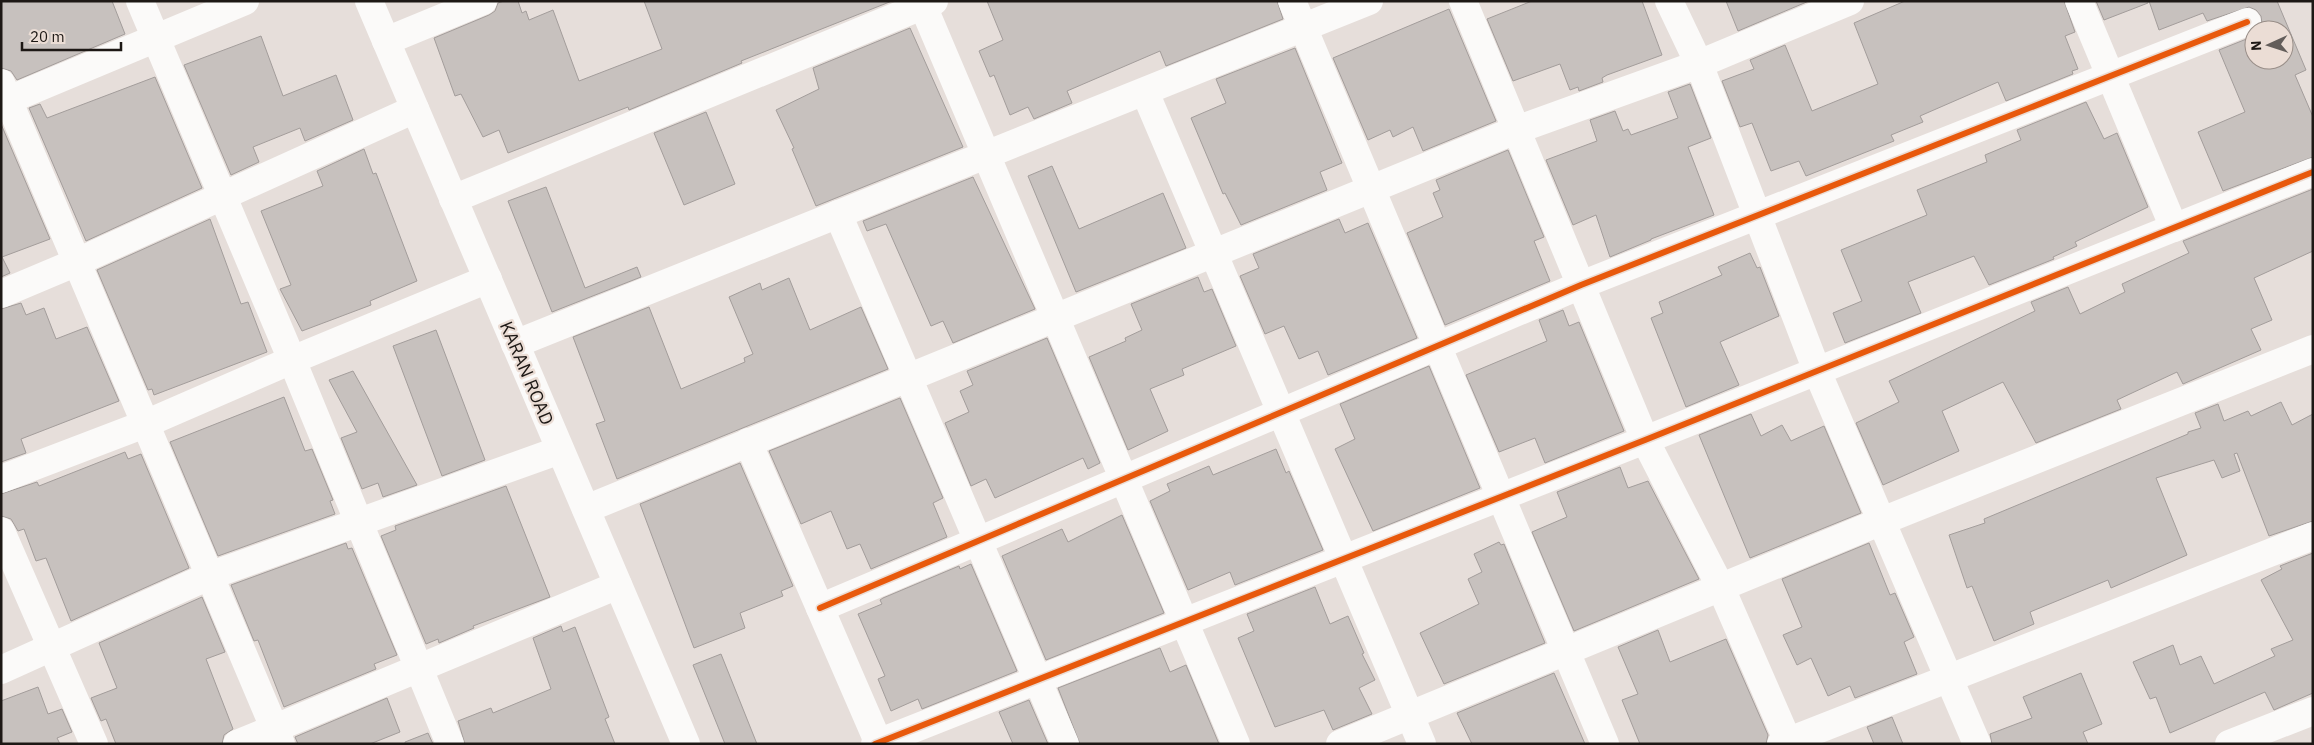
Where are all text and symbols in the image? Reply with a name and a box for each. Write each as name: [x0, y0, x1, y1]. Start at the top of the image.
scale bar: [22, 20, 121, 52]
north arrow: [2244, 20, 2294, 70]
text: 20 m: [30, 27, 65, 46]
text: N: [2247, 40, 2265, 51]
street label: KARAN ROAD: [495, 318, 559, 428]

